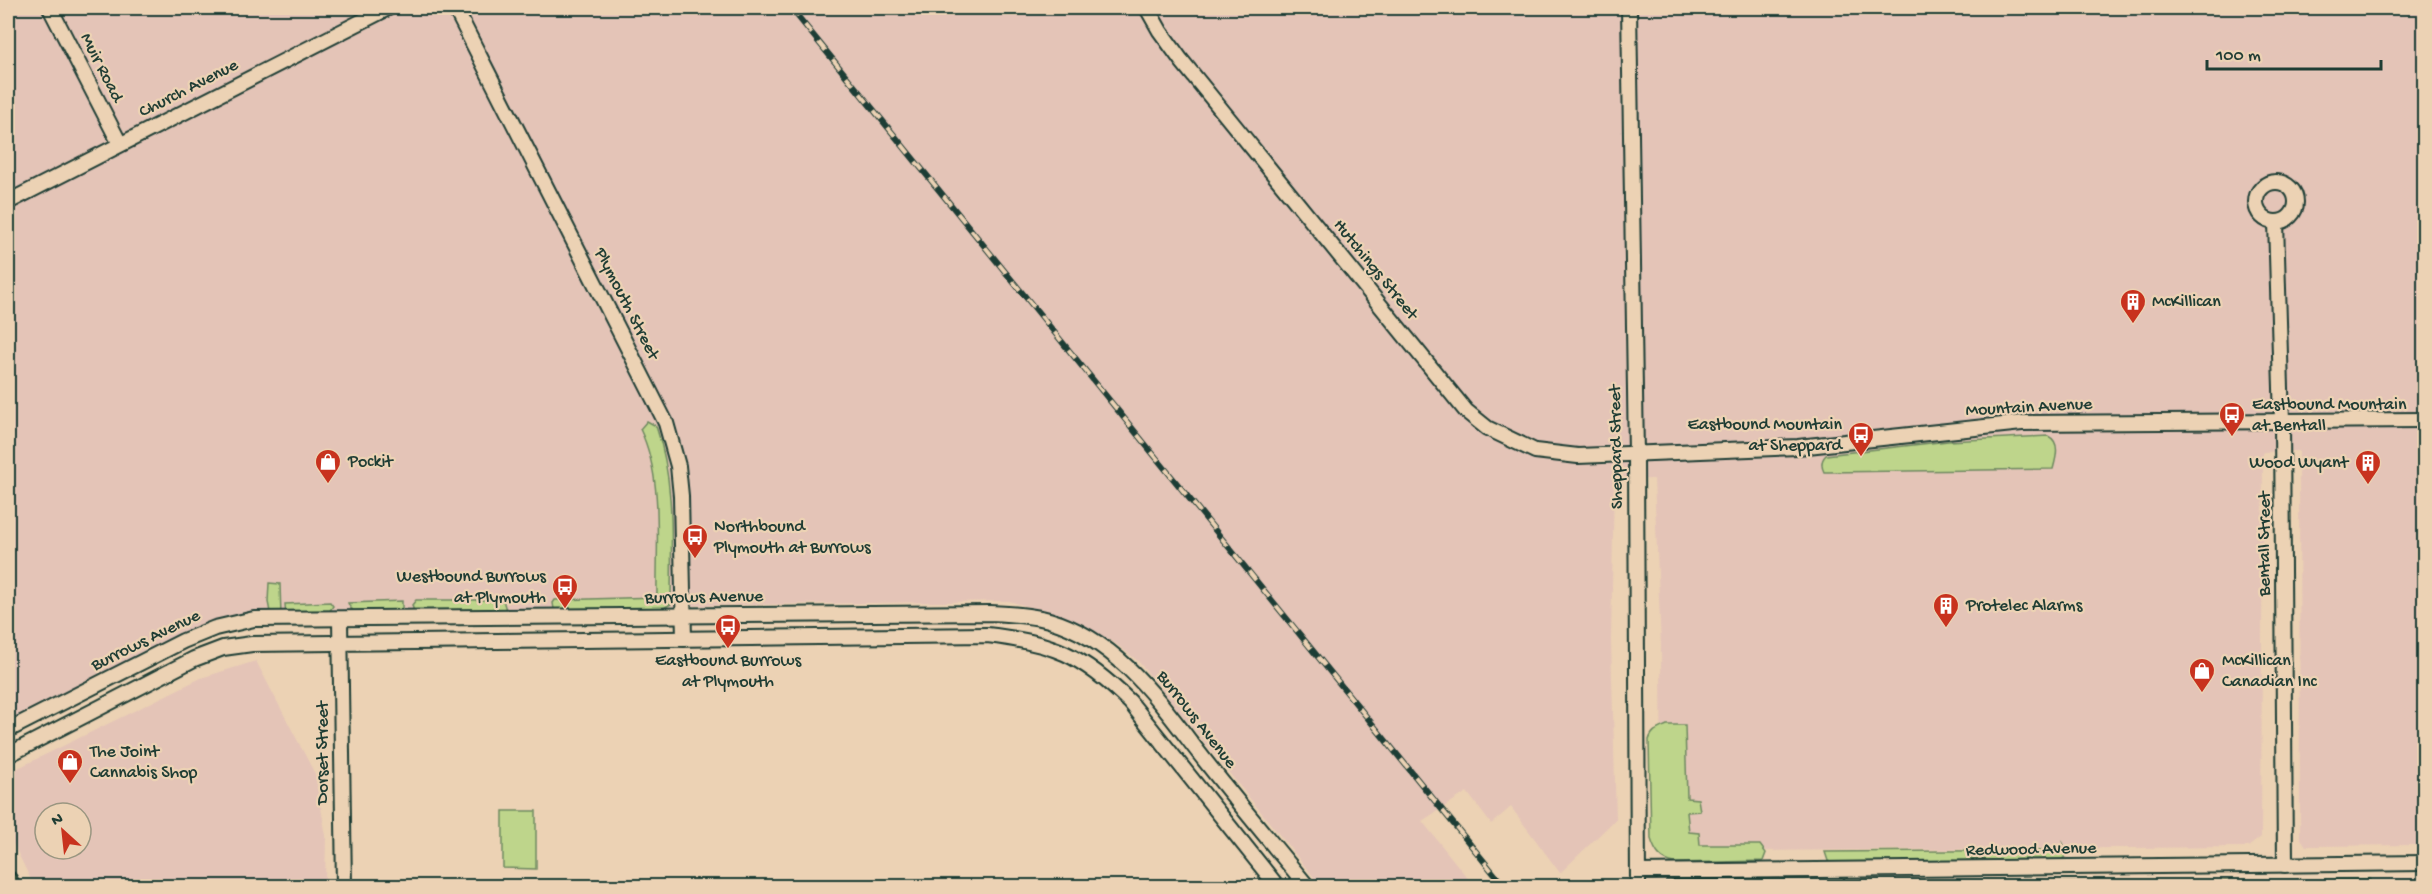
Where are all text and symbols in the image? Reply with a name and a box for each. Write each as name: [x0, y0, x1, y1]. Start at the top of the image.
street label: Muir Road: [75, 30, 128, 107]
scale bar: [2207, 33, 2381, 71]
text: 100 m: [2215, 46, 2261, 67]
street label: Church Avenue: [136, 55, 243, 123]
street label: Hutchings Street: [1328, 215, 1423, 326]
street label: Plymouth Street: [588, 244, 664, 365]
building icon: McKillican: [2118, 287, 2148, 325]
place label: McKillican: [2152, 292, 2221, 313]
street label: Sheppard Street: [1605, 383, 1629, 509]
street label: Mountain Avenue: [1965, 394, 2094, 422]
place label: Eastbound Mountain at Bentall: [2252, 395, 2407, 437]
bus stop icon: Eastbound Mountain at Bentall: [2217, 400, 2247, 438]
place label: Eastbound Mountain at Sheppard: [1688, 415, 1843, 457]
bus stop icon: Eastbound Mountain at Sheppard: [1846, 420, 1876, 458]
shop icon: Pockit: [313, 447, 343, 485]
building icon: Wood Wyant: [2353, 448, 2383, 486]
place label: Pockit: [347, 452, 394, 473]
place label: Wood Wyant: [2249, 453, 2350, 474]
street label: Bentall Street: [2255, 490, 2276, 597]
place label: Northbound Plymouth at Burrows: [713, 517, 872, 559]
bus stop icon: Northbound Plymouth at Burrows: [680, 522, 710, 560]
place label: Westbound Burrows at Plymouth: [396, 567, 547, 609]
bus stop icon: Westbound Burrows at Plymouth: [550, 572, 580, 610]
street label: Burrows Avenue: [643, 586, 764, 610]
building icon: Protelec Alarms: [1931, 591, 1961, 629]
place label: Protelec Alarms: [1965, 596, 2084, 617]
street label: Burrows Avenue: [87, 605, 205, 677]
bus stop icon: Eastbound Burrows at Plymouth: [713, 612, 743, 650]
place label: Eastbound Burrows at Plymouth: [655, 651, 802, 693]
place label: McKillican Canadian Inc: [2222, 651, 2317, 693]
shop icon: McKillican Canadian Inc: [2187, 656, 2217, 694]
street label: Burrows Avenue: [1151, 666, 1241, 774]
street label: Dorset Street: [313, 700, 334, 805]
place label: The Joint Cannabis Shop: [89, 742, 197, 784]
shop icon: The Joint Cannabis Shop: [55, 747, 85, 785]
north arrow: [33, 801, 93, 861]
text: N: [49, 810, 67, 832]
street label: Redwood Avenue: [1965, 838, 2097, 862]

